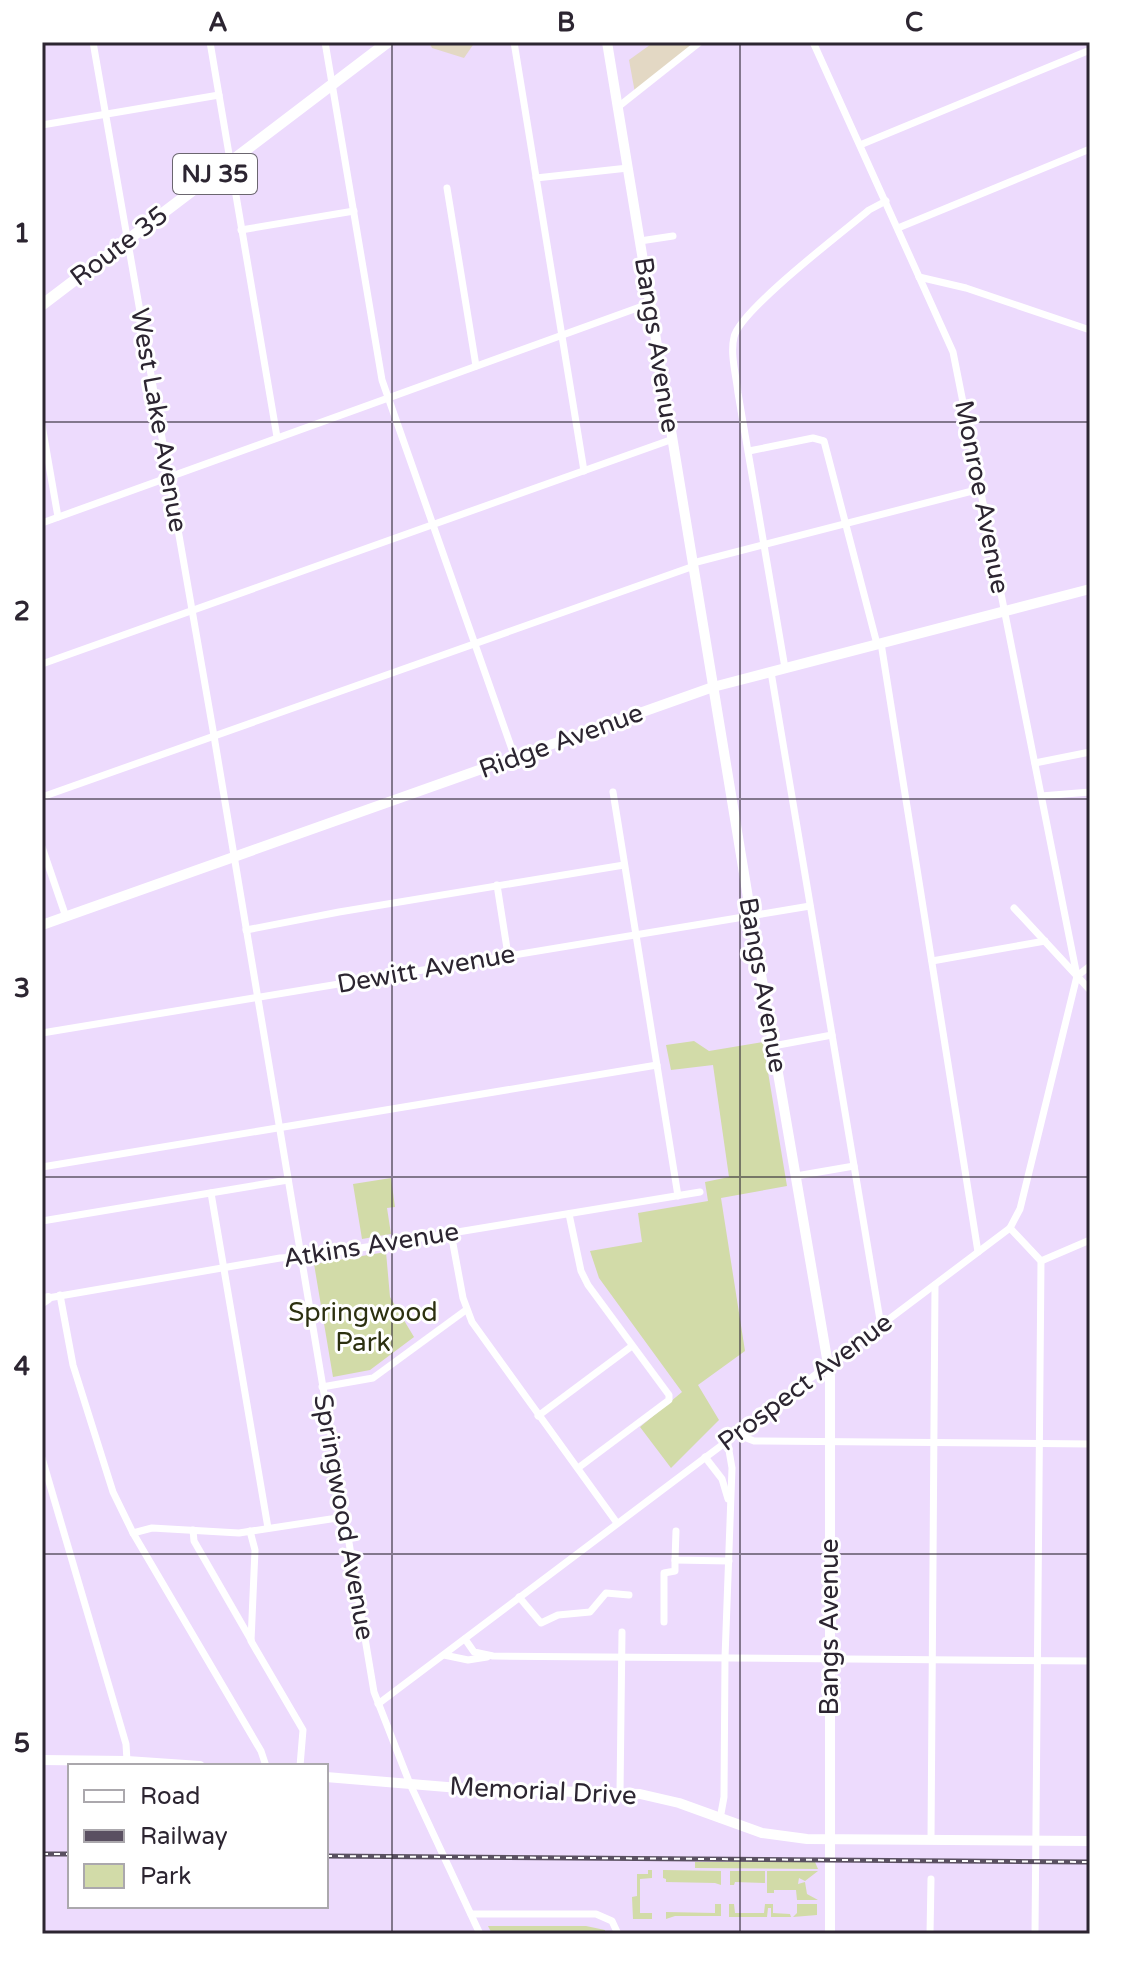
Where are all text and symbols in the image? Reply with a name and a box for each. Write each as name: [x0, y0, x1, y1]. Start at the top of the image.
text: A: [208, 7, 228, 38]
text: B: [557, 7, 575, 38]
text: C: [905, 7, 923, 38]
road number: NJ 35: [173, 154, 257, 194]
street label: Route 35: [64, 199, 174, 293]
text: 1: [14, 218, 30, 249]
street label: Bangs Avenue: [628, 255, 686, 435]
street label: West Lake Avenue: [124, 306, 194, 534]
street label: Monroe Avenue: [948, 398, 1016, 596]
text: 2: [14, 596, 30, 627]
street label: Ridge Avenue: [475, 697, 647, 785]
street label: Bangs Avenue: [732, 895, 794, 1075]
street label: Dewitt Avenue: [334, 938, 518, 1000]
text: 3: [14, 973, 30, 1004]
street label: Atkins Avenue: [281, 1216, 461, 1274]
park label: Springwood Park: [288, 1297, 438, 1358]
street label: Prospect Avenue: [712, 1306, 898, 1458]
text: 4: [14, 1351, 30, 1382]
street label: Springwood Avenue: [307, 1392, 381, 1642]
street label: Bangs Avenue: [814, 1538, 845, 1716]
text: 5: [14, 1728, 30, 1759]
legend: [68, 1764, 328, 1908]
street label: Memorial Drive: [449, 1771, 637, 1811]
text: Road: [140, 1782, 200, 1811]
text: Railway: [140, 1822, 228, 1851]
text: Park: [140, 1862, 191, 1891]

